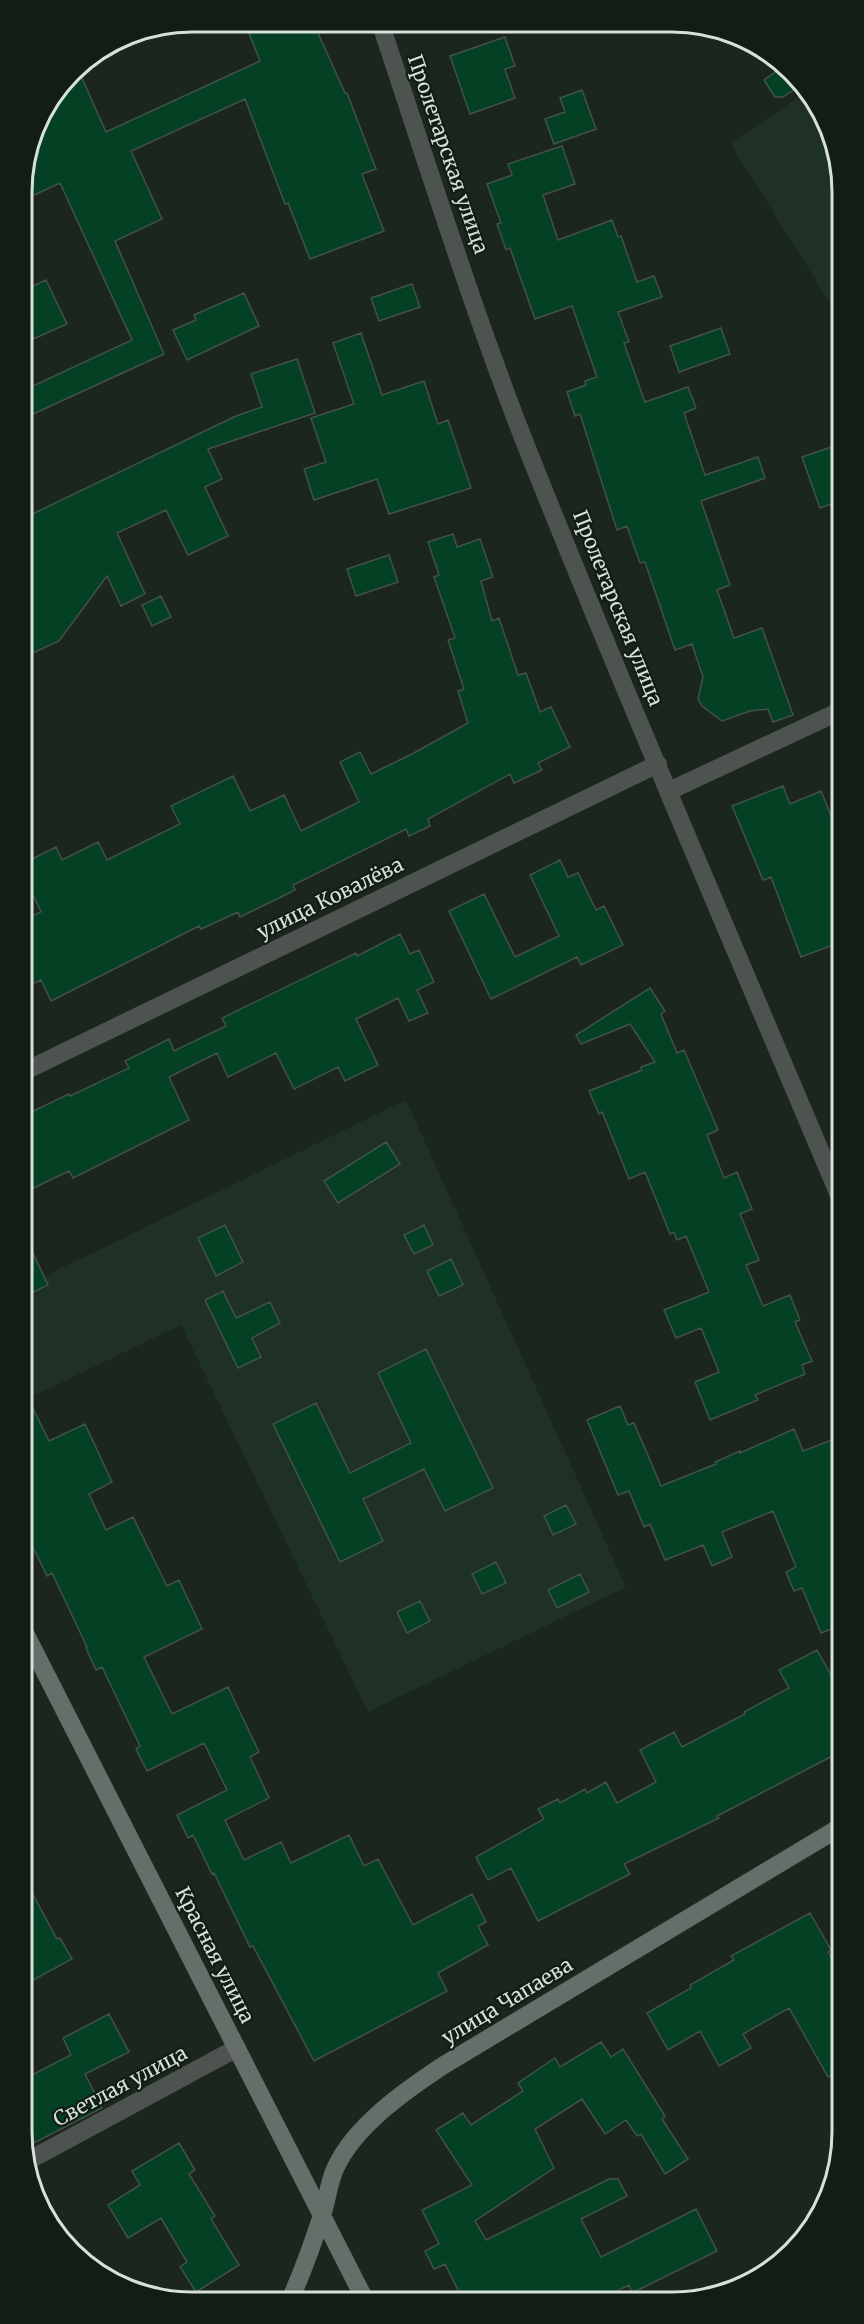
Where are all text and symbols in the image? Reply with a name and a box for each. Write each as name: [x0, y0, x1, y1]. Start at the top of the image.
street label: Пролетарская улица: [403, 51, 494, 257]
street label: Пролетарская улица: [568, 506, 669, 710]
street label: улица Ковалёва: [253, 851, 407, 944]
street label: Красная улица: [170, 1882, 261, 2027]
street label: улица Чапаева: [437, 1952, 577, 2049]
street label: Светлая улица: [49, 2040, 191, 2131]

